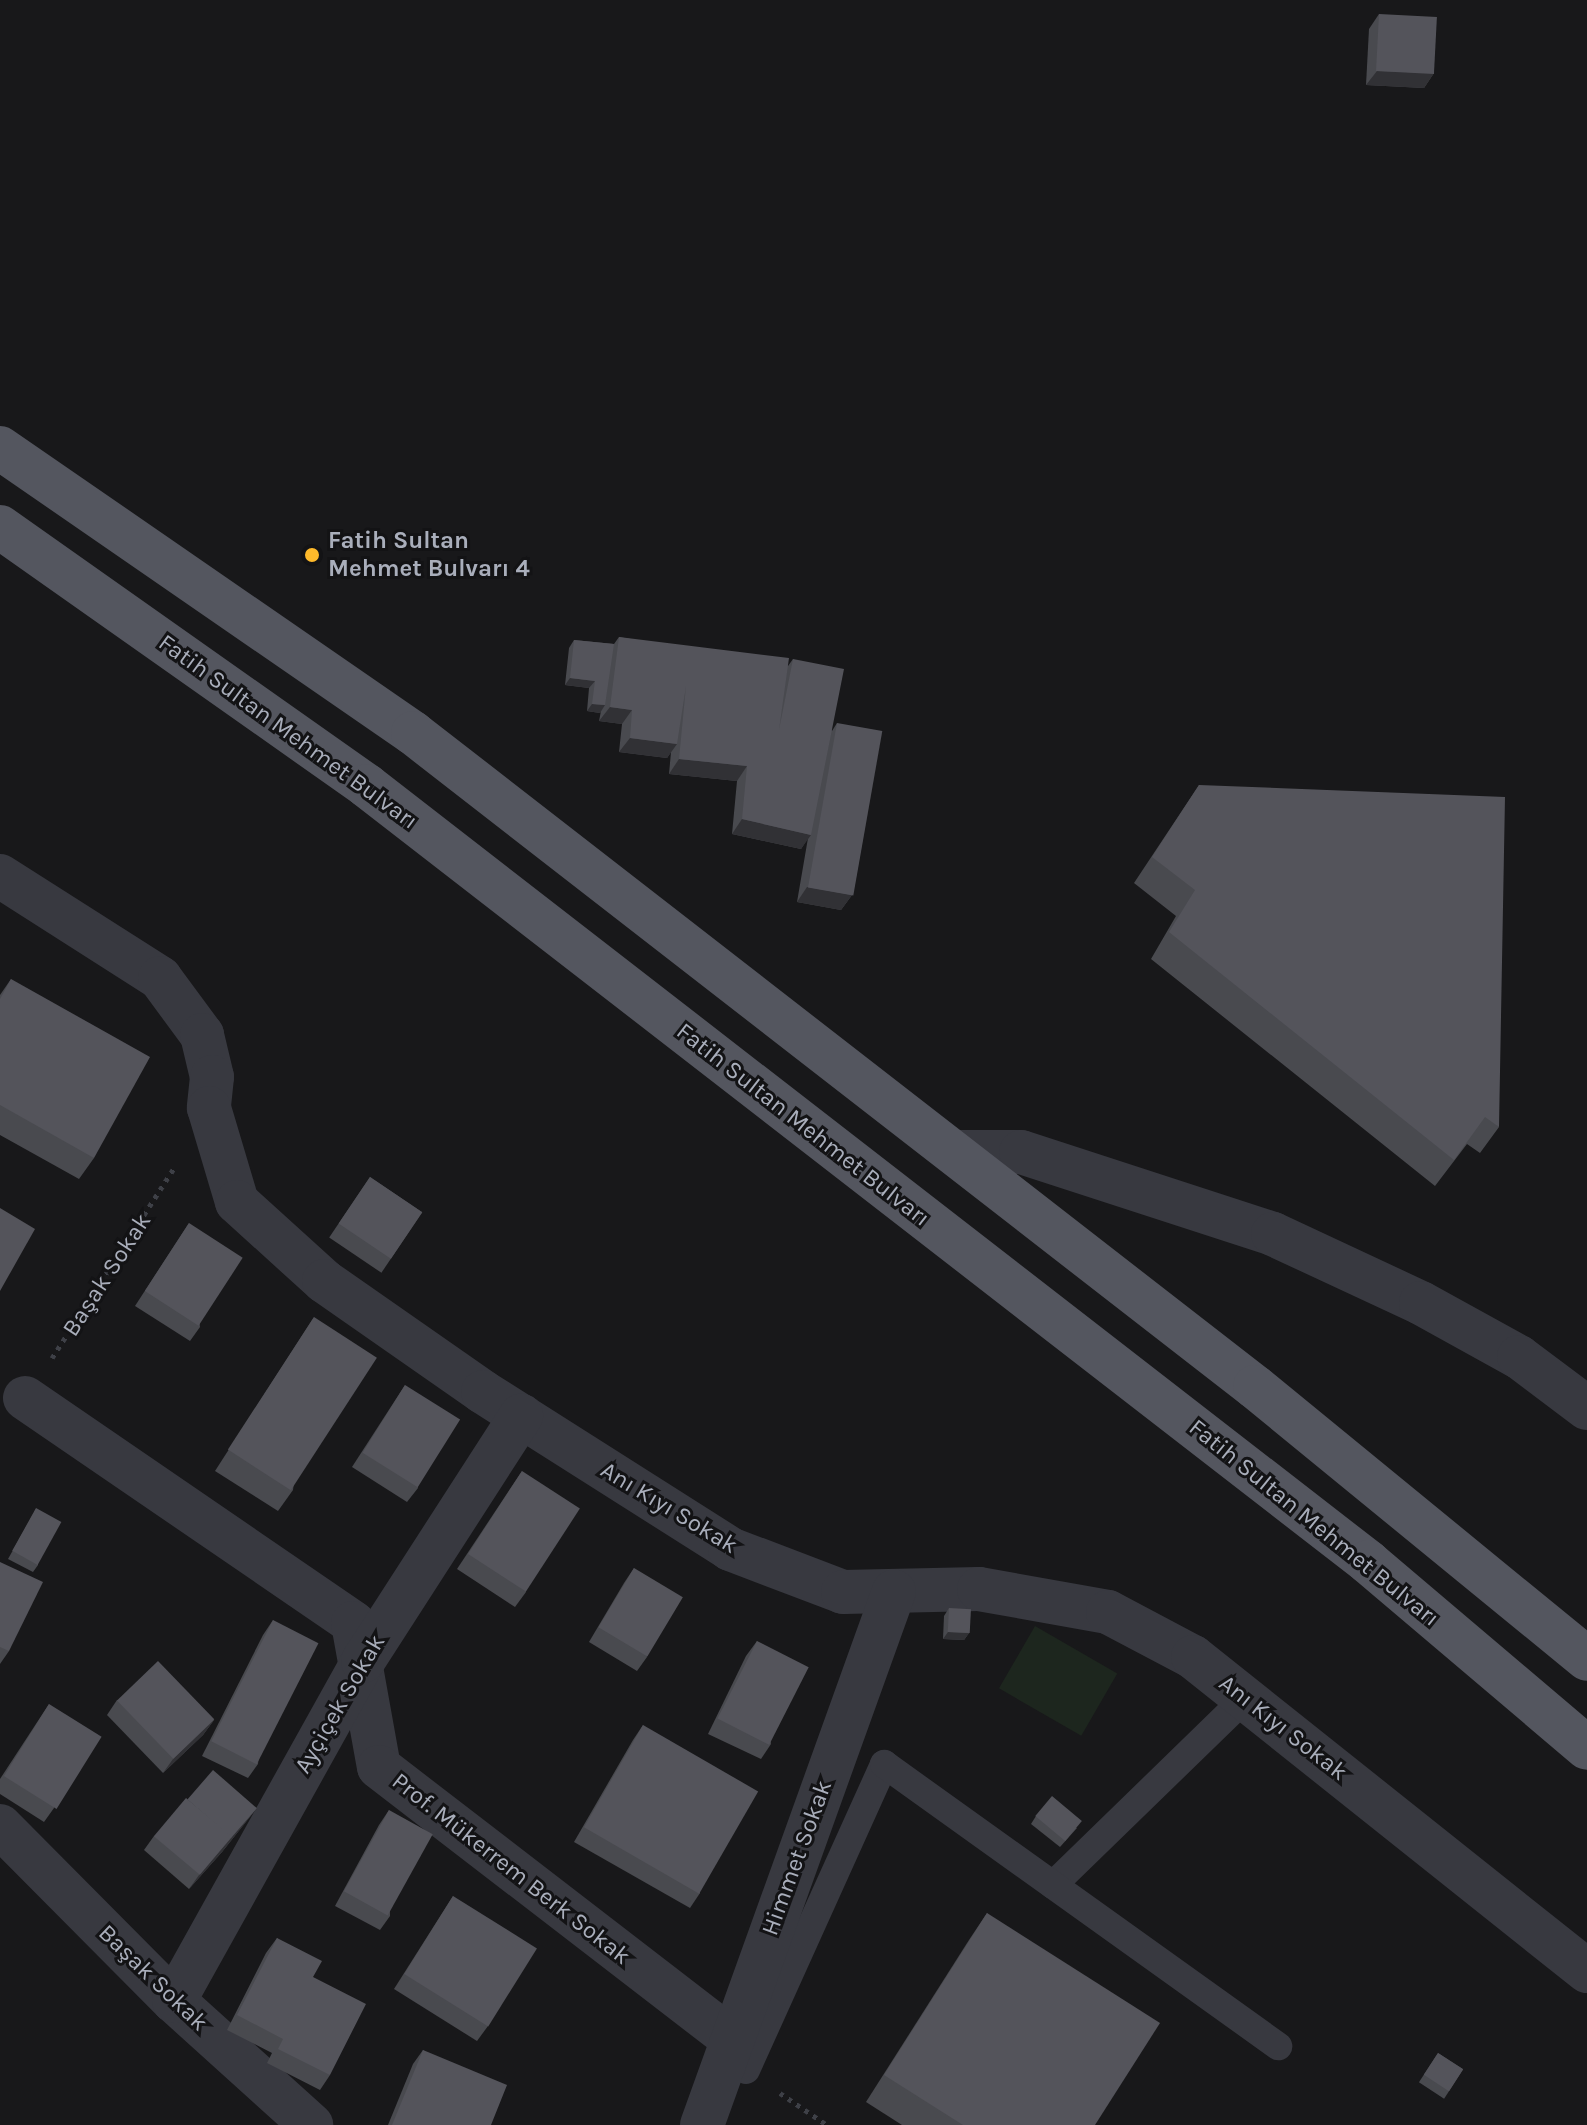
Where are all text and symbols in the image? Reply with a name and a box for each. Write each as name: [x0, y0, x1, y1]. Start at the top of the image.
place label: Fatih Sultan Mehmet Bulvarı 4: [328, 527, 530, 583]
marker: Fatih Sultan Mehmet Bulvarı 4: [303, 546, 321, 564]
street label: Fatih Sultan Mehmet Bulvarı: [153, 628, 423, 836]
street label: Fatih Sultan Mehmet Bulvarı: [671, 1017, 935, 1233]
street label: Başak Sokak: [57, 1208, 157, 1342]
street label: Fatih Sultan Mehmet Bulvarı: [1183, 1413, 1445, 1633]
street label: Anı Kıyı Sokak: [595, 1456, 743, 1560]
street label: Ayçiçek Sokak: [289, 1629, 391, 1779]
street label: Anı Kıyı Sokak: [1213, 1669, 1353, 1787]
street label: Prof. Mükerrem Berk Sokak: [386, 1767, 636, 1971]
street label: Himmet Sokak: [756, 1776, 838, 1940]
street label: Başak Sokak: [92, 1919, 214, 2037]

